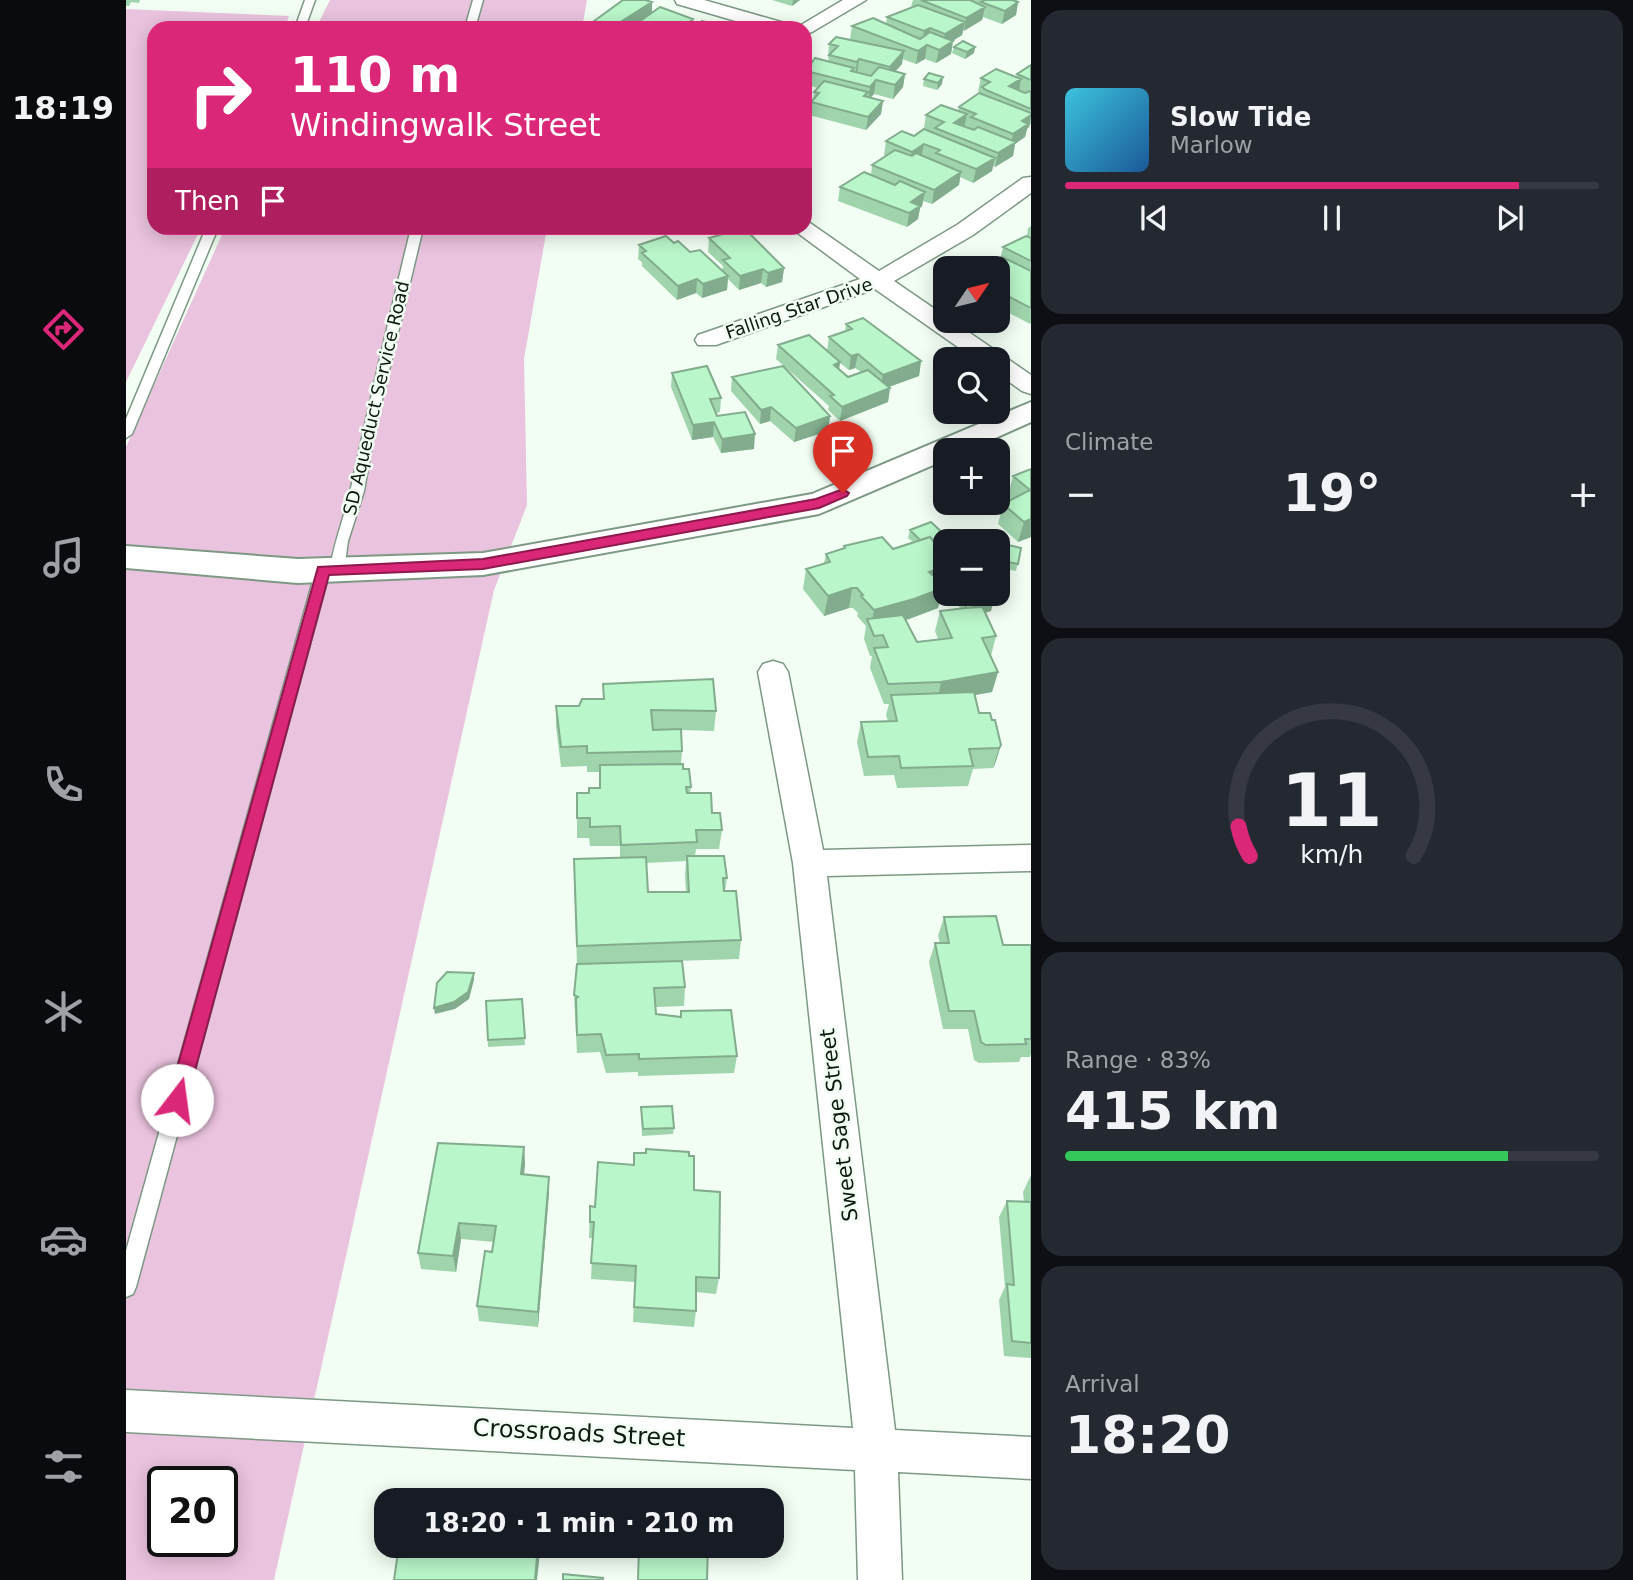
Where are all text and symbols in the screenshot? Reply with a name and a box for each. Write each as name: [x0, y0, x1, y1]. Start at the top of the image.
text: 110 m: [290, 47, 460, 104]
icon: right: [175, 49, 266, 140]
text: 18:19: [12, 89, 114, 127]
text: Slow Tide: [1170, 102, 1311, 132]
text: Windingwalk Street: [290, 106, 601, 144]
text: Marlow: [1170, 132, 1253, 158]
icon: arrive: [254, 182, 292, 220]
text: Then: [175, 186, 240, 216]
icon: previous: [1135, 199, 1173, 237]
icon: pause: [1313, 199, 1351, 237]
icon: next: [1491, 199, 1529, 237]
north arrow: [933, 256, 1010, 332]
map controls: [933, 256, 1010, 606]
street label: Falling Star Drive: [723, 273, 875, 343]
street label: SD Aqueduct Service Road: [339, 279, 413, 517]
icon: directions: [39, 305, 88, 354]
button: search: [933, 347, 1010, 424]
pin: [813, 421, 873, 493]
text: Climate: [1065, 429, 1154, 455]
icon: arrive: [824, 432, 862, 470]
button: +: [933, 438, 1010, 515]
text: 19°: [1283, 463, 1381, 523]
text: −: [1065, 472, 1097, 516]
text: +: [1567, 472, 1599, 516]
button: −: [933, 529, 1010, 606]
icon: music: [39, 533, 88, 582]
text: 11: [1281, 758, 1383, 843]
icon: phone: [39, 760, 88, 809]
text: km/h: [1300, 840, 1364, 869]
icon: climate: [39, 987, 88, 1036]
street label: Sweet Sage Street: [815, 1027, 863, 1223]
text: Range · 83%: [1065, 1047, 1211, 1073]
position arrow: [140, 1063, 214, 1137]
text: 415 km: [1065, 1081, 1280, 1141]
icon: car: [39, 1215, 88, 1264]
text: Arrival: [1065, 1371, 1140, 1397]
text: 18:20: [1065, 1405, 1231, 1465]
street label: Crossroads Street: [472, 1413, 686, 1453]
icon: filters: [39, 1442, 88, 1491]
speed limit sign: 20: [147, 1466, 238, 1557]
text: 18:20 · 1 min · 210 m: [424, 1508, 734, 1538]

